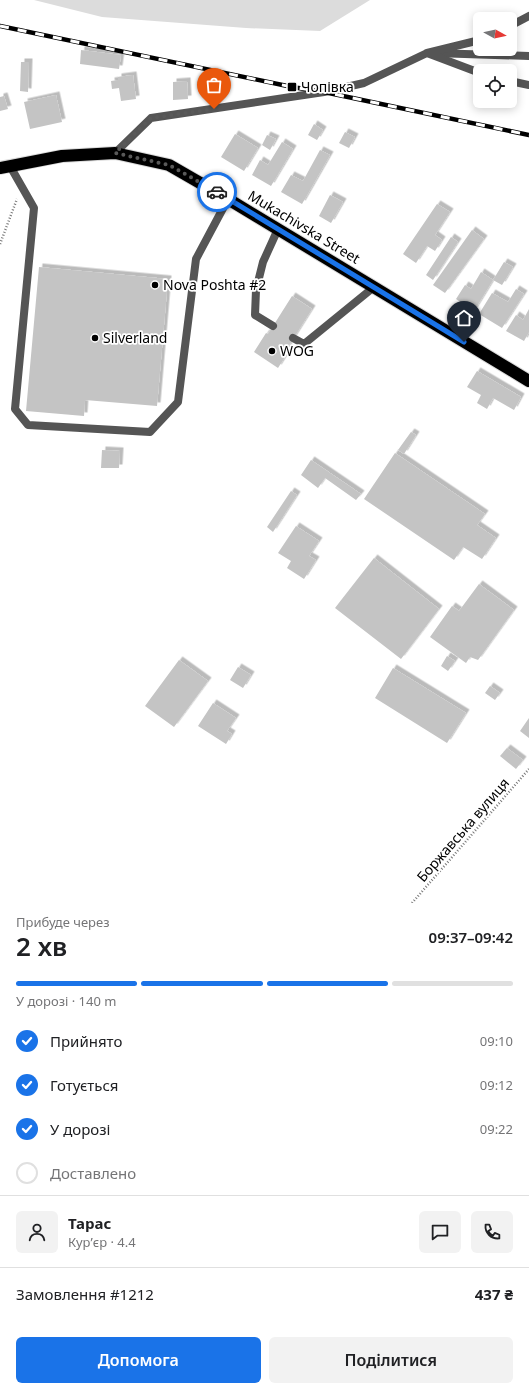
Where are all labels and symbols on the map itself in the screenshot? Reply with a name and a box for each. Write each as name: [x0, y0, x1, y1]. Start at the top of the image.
north arrow: [473, 12, 517, 56]
pin: [197, 68, 231, 109]
place label: Чопівка: [301, 77, 354, 96]
marker: Чопівка: [286, 81, 298, 93]
courier: [197, 172, 237, 212]
street label: Mukachivska Street: [245, 186, 364, 268]
place label: Nova Poshta #2: [163, 275, 266, 294]
marker: Nova Poshta #2: [150, 280, 160, 290]
pin: [447, 301, 481, 342]
place label: Silverland: [103, 328, 167, 347]
marker: Silverland: [90, 333, 100, 343]
place label: WOG: [280, 341, 314, 360]
marker: WOG: [267, 346, 277, 356]
street label: Боржавська вулиця: [412, 774, 513, 886]

